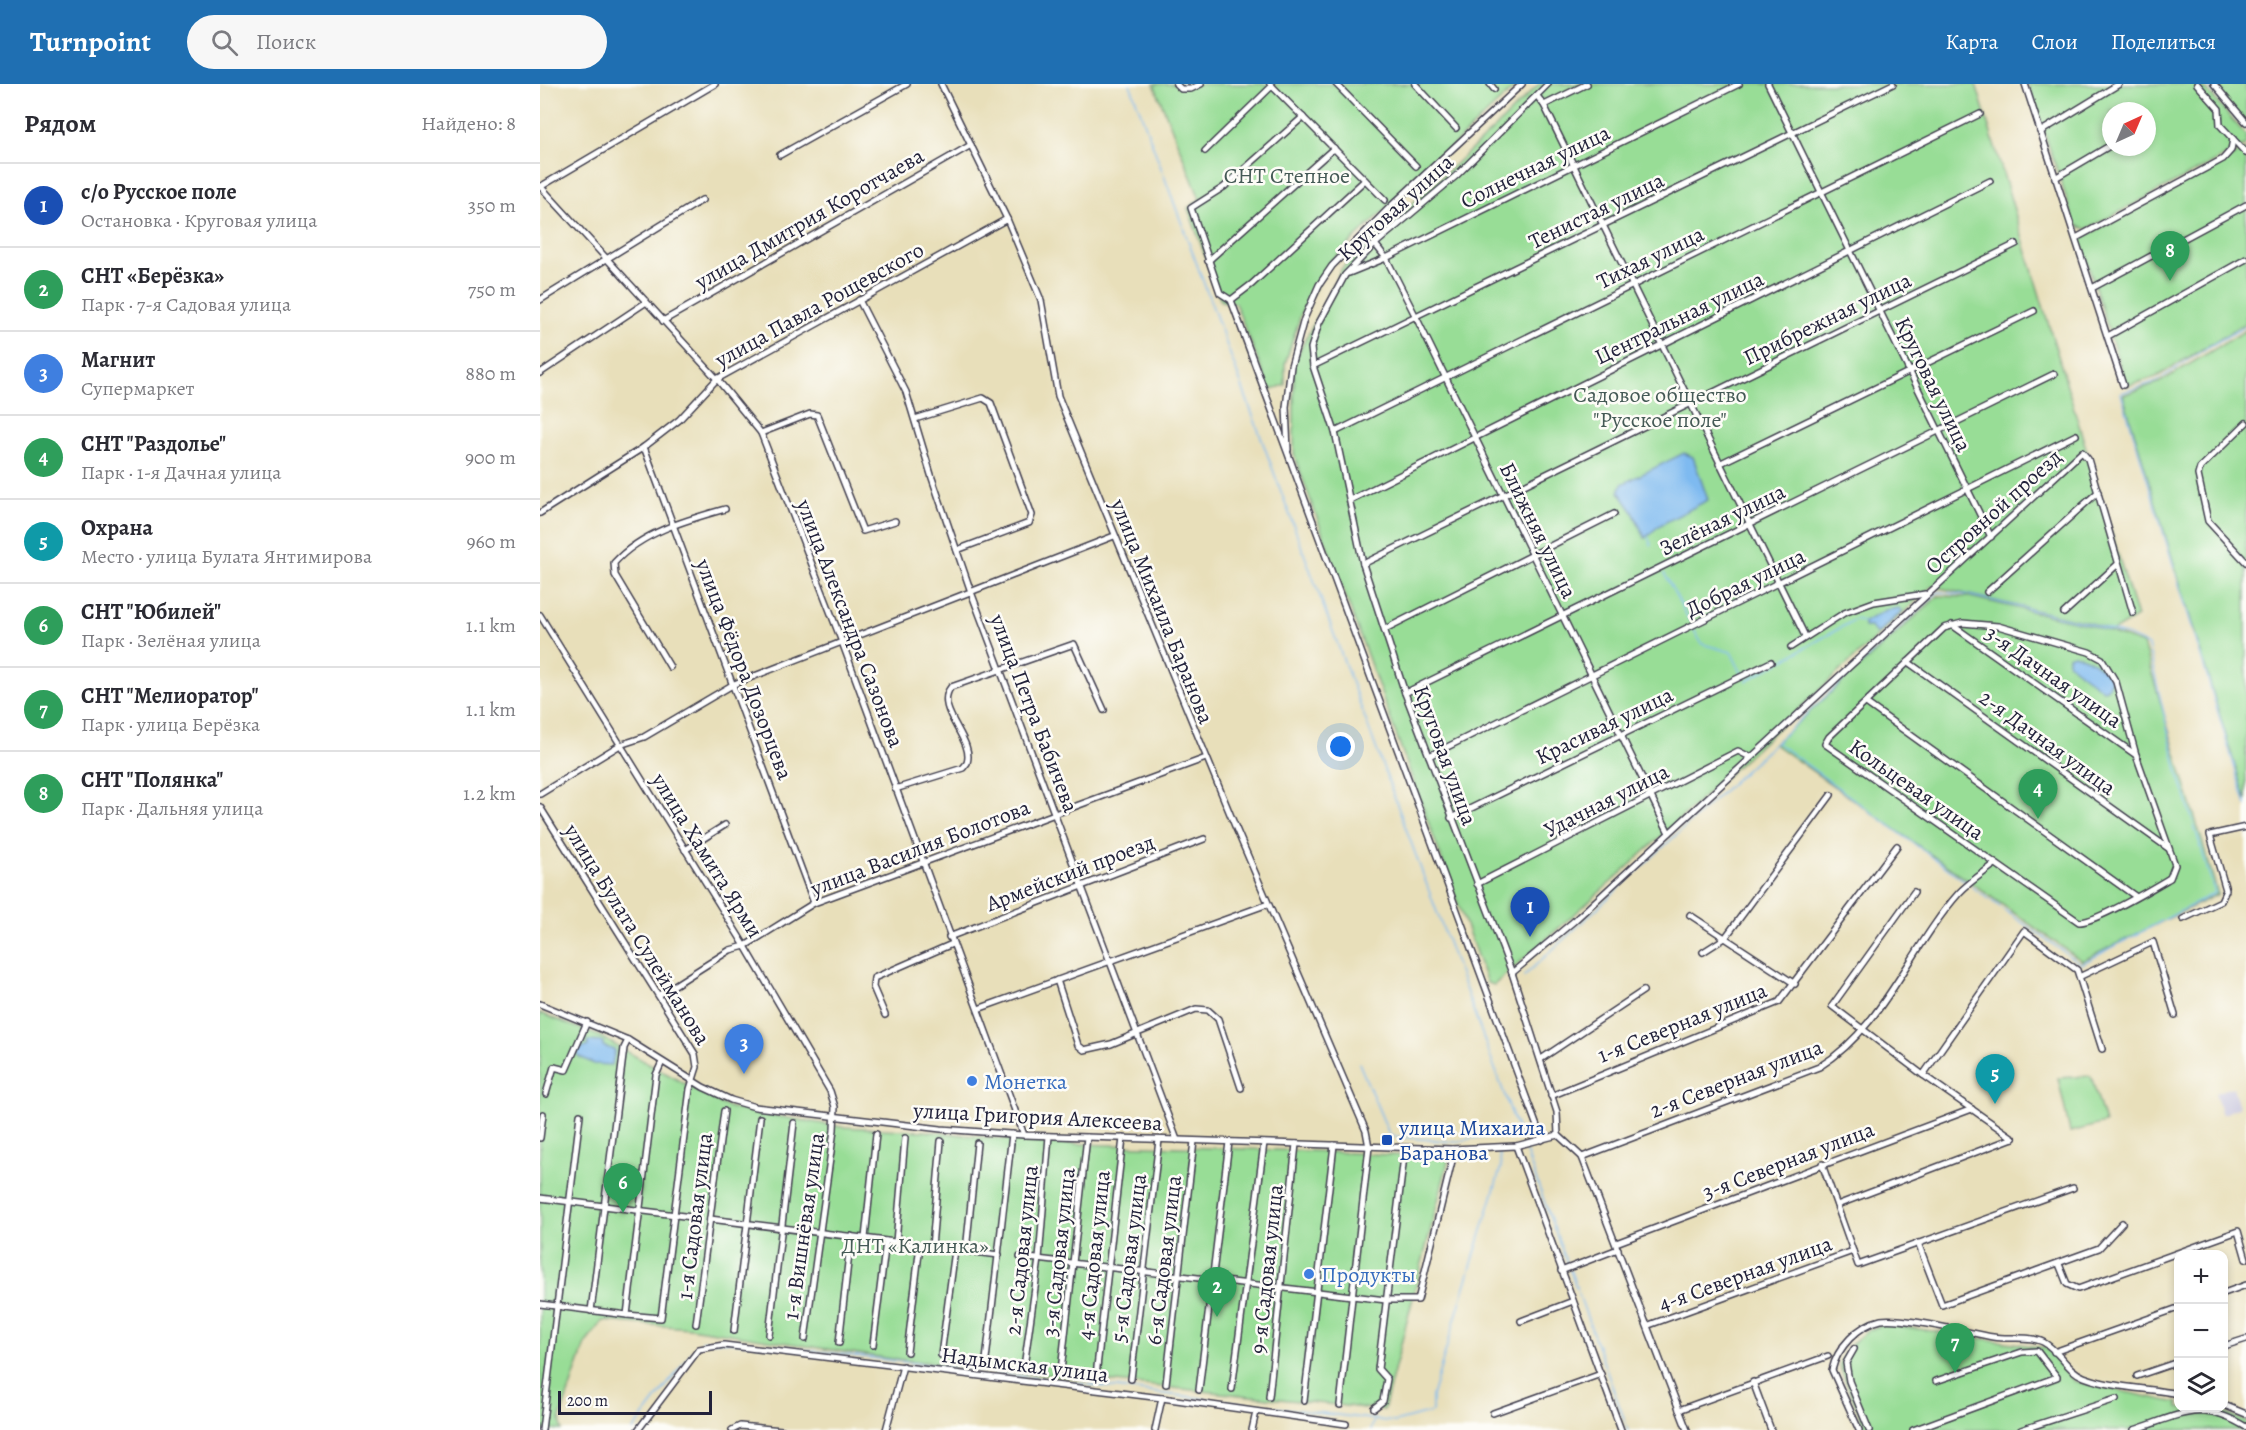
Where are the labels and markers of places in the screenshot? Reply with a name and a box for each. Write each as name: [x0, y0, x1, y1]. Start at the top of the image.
pin: 8: [2150, 232, 2190, 281]
pin: 4: [2018, 770, 2058, 819]
pin: 1: [1510, 888, 1550, 937]
pin: 3: [724, 1024, 764, 1074]
pin: 5: [1976, 1054, 2014, 1104]
place label: Монетка: [984, 1067, 1068, 1097]
marker: Монетка: [965, 1074, 979, 1088]
place label: улица Михаила Баранова: [1398, 1113, 1546, 1168]
marker: улица Михаила Баранова: [1380, 1133, 1394, 1147]
pin: 6: [604, 1164, 643, 1213]
place label: Продукты: [1321, 1260, 1416, 1290]
marker: Продукты: [1302, 1267, 1316, 1281]
pin: 2: [1198, 1268, 1236, 1317]
pin: 7: [1936, 1324, 1974, 1373]

